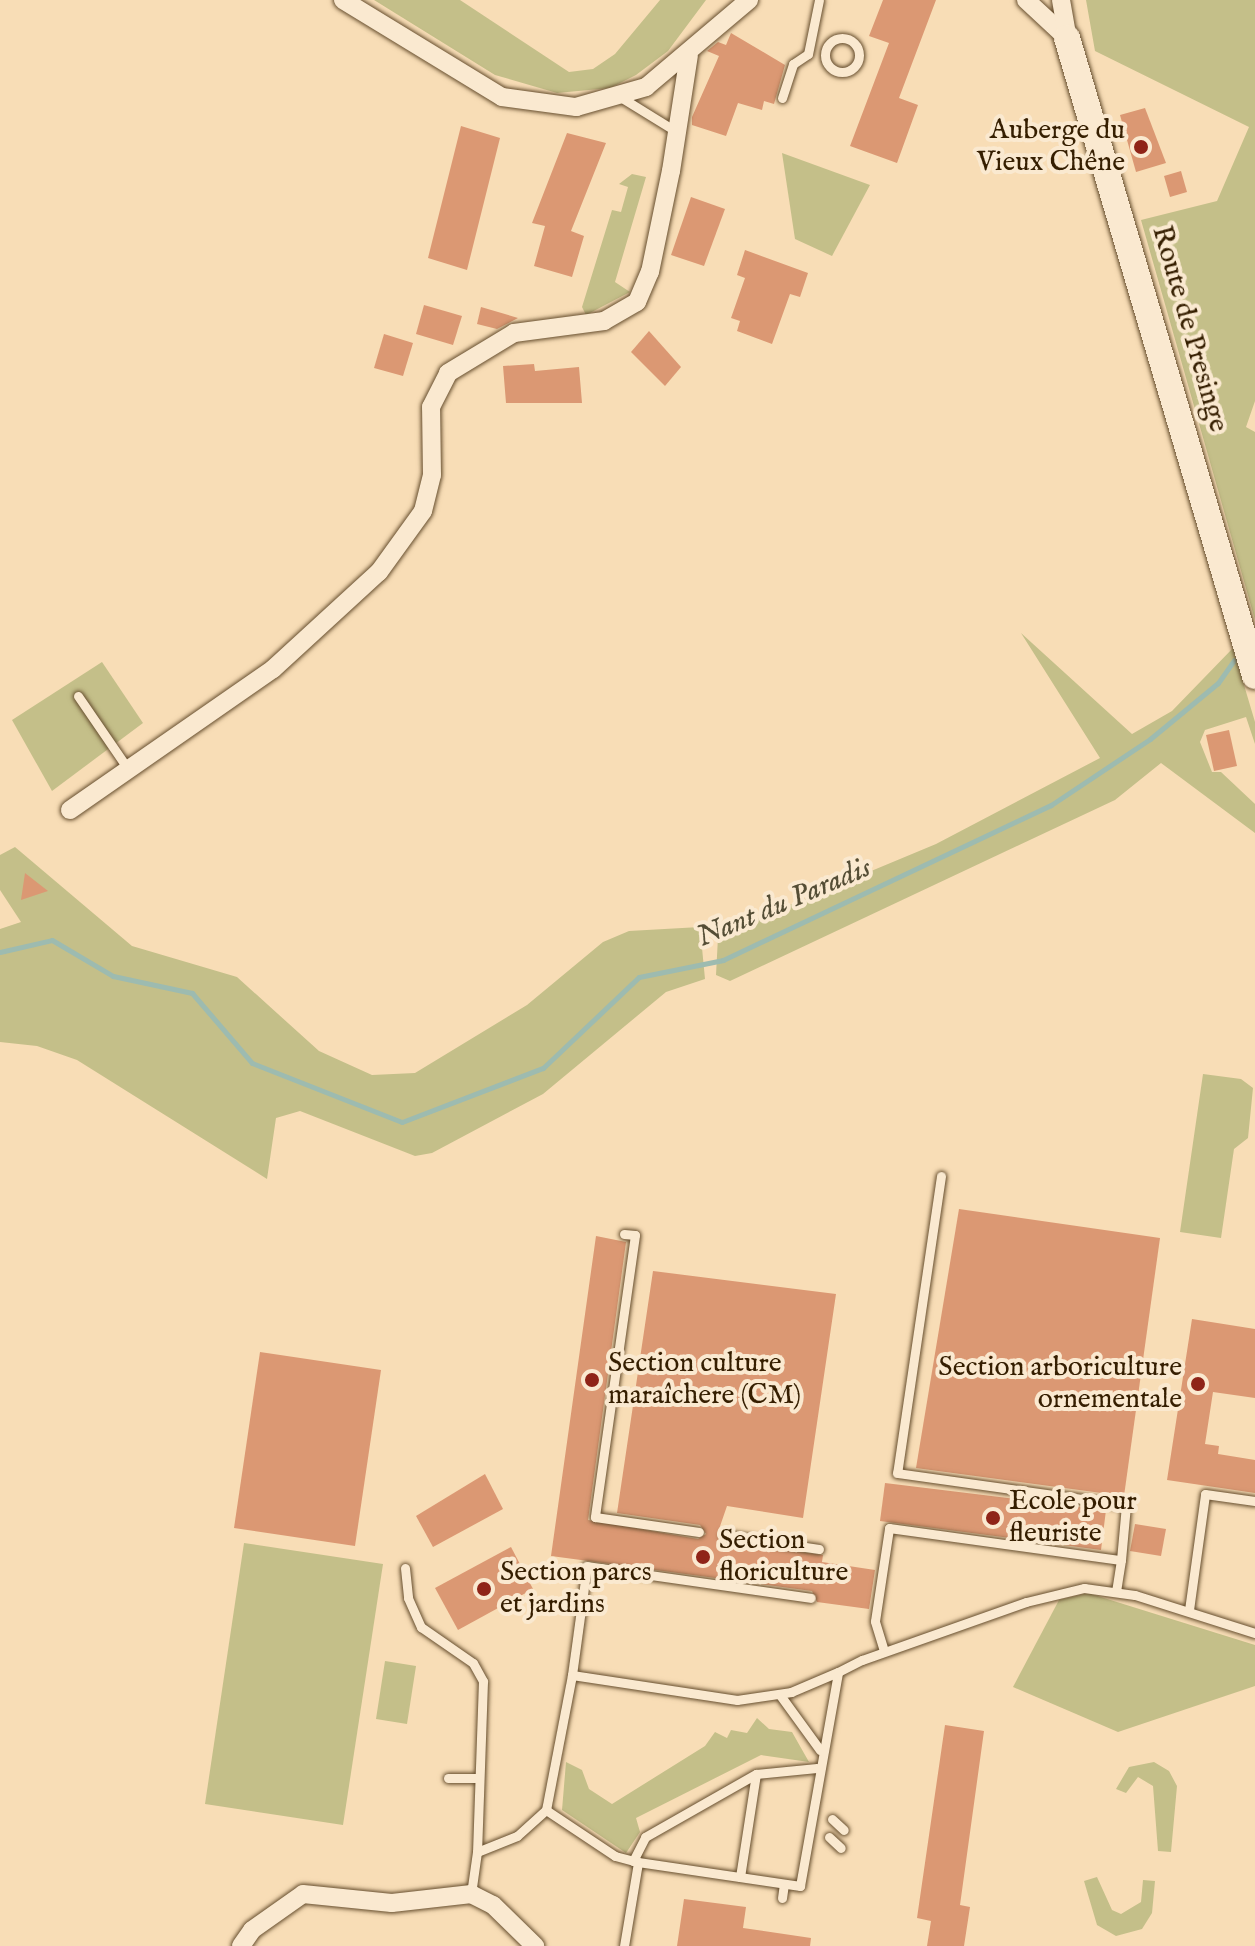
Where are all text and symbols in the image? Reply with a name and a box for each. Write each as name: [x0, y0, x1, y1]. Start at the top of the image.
place label: Auberge du Vieux Chêne: [977, 114, 1125, 180]
marker: Auberge du Vieux Chêne: [1132, 138, 1150, 156]
street label: Route de Presinge: [1144, 222, 1234, 436]
water label: Nant du Paradis: [691, 850, 877, 956]
place label: Section culture maraîchere (CM): [608, 1347, 801, 1413]
place label: Section arboriculture ornementale: [938, 1351, 1182, 1417]
marker: Section culture maraîchere (CM): [583, 1371, 601, 1389]
marker: Section arboriculture ornementale: [1189, 1375, 1207, 1393]
place label: Ecole pour fleuriste: [1009, 1485, 1137, 1551]
marker: Ecole pour fleuriste: [984, 1509, 1002, 1527]
place label: Section floriculture: [719, 1524, 848, 1590]
marker: Section floriculture: [694, 1548, 712, 1566]
place label: Section parcs et jardins: [500, 1556, 652, 1622]
marker: Section parcs et jardins: [475, 1580, 493, 1598]

